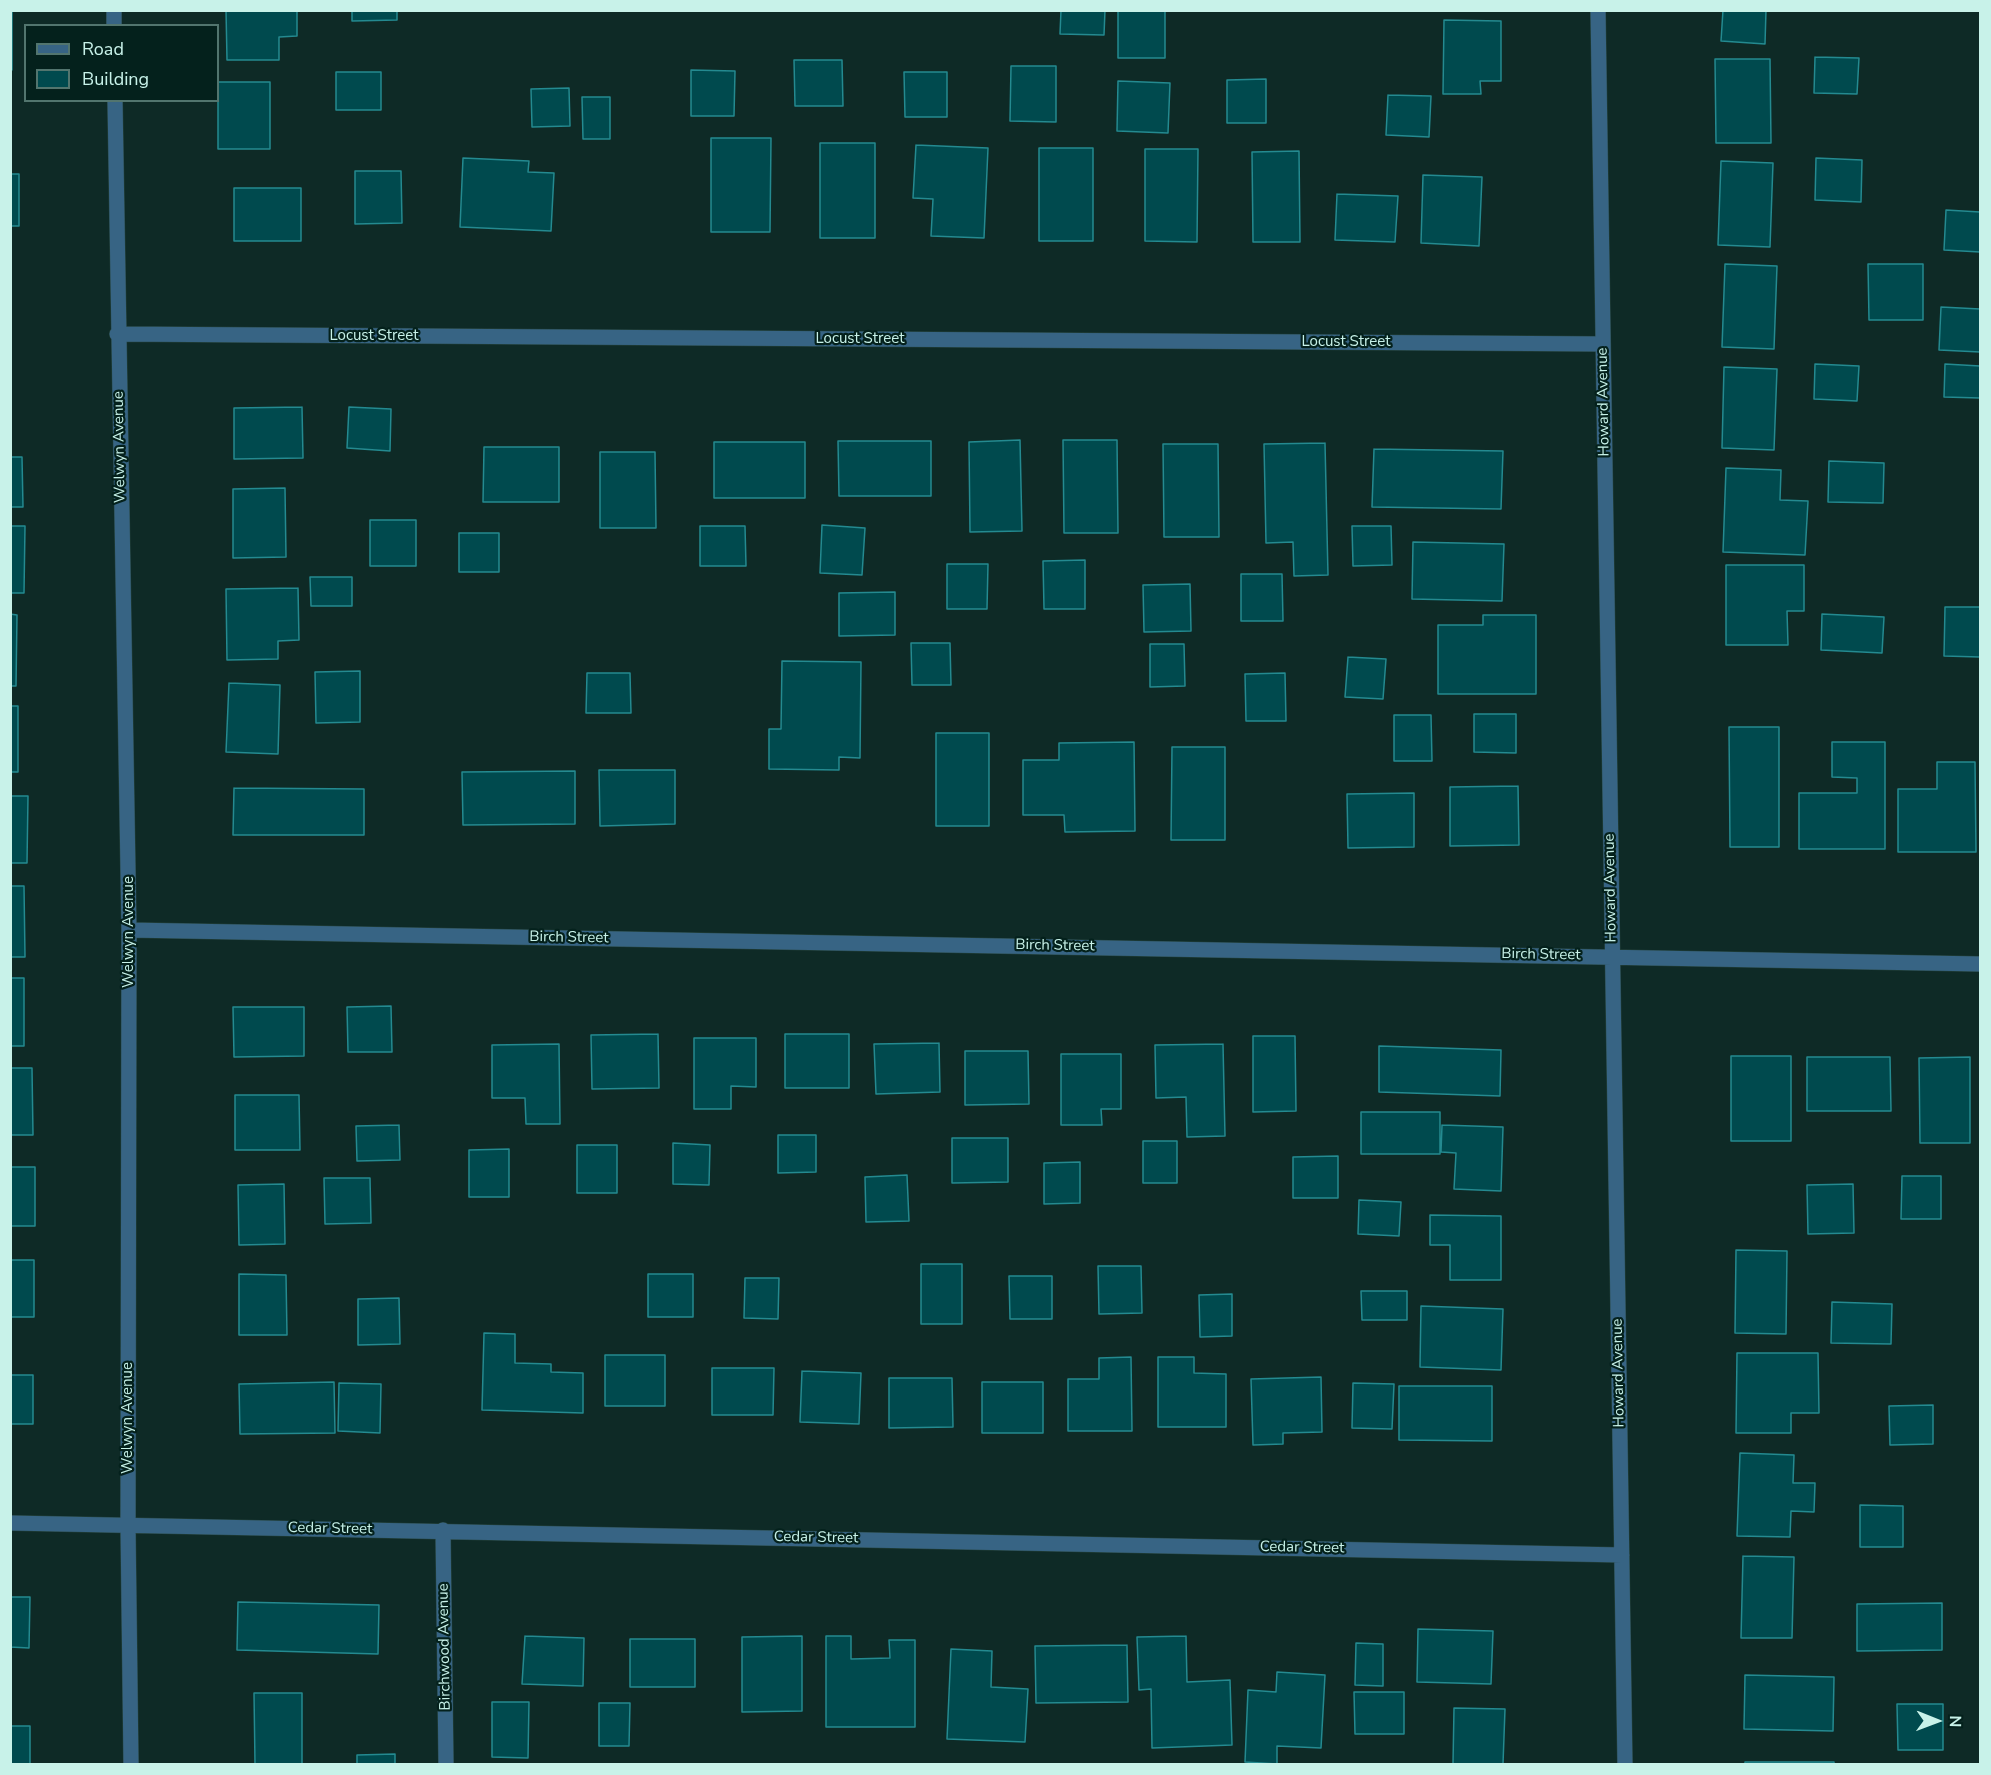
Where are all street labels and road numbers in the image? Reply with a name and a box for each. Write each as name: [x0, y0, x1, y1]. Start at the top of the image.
street label: Locust Street: [330, 327, 418, 345]
street label: Locust Street: [816, 330, 904, 348]
street label: Locust Street: [1302, 333, 1390, 351]
street label: Howard Avenue: [1594, 347, 1614, 457]
street label: Welwyn Avenue: [110, 391, 130, 503]
street label: Howard Avenue: [1601, 833, 1621, 943]
street label: Welwyn Avenue: [120, 876, 138, 988]
street label: Birch Street: [529, 928, 609, 948]
street label: Birch Street: [1015, 936, 1095, 956]
street label: Birch Street: [1501, 945, 1581, 965]
street label: Howard Avenue: [1609, 1318, 1629, 1428]
street label: Welwyn Avenue: [119, 1362, 137, 1474]
street label: Cedar Street: [288, 1519, 372, 1539]
street label: Cedar Street: [774, 1528, 858, 1548]
street label: Cedar Street: [1260, 1538, 1344, 1558]
street label: Birchwood Avenue: [435, 1583, 455, 1711]

